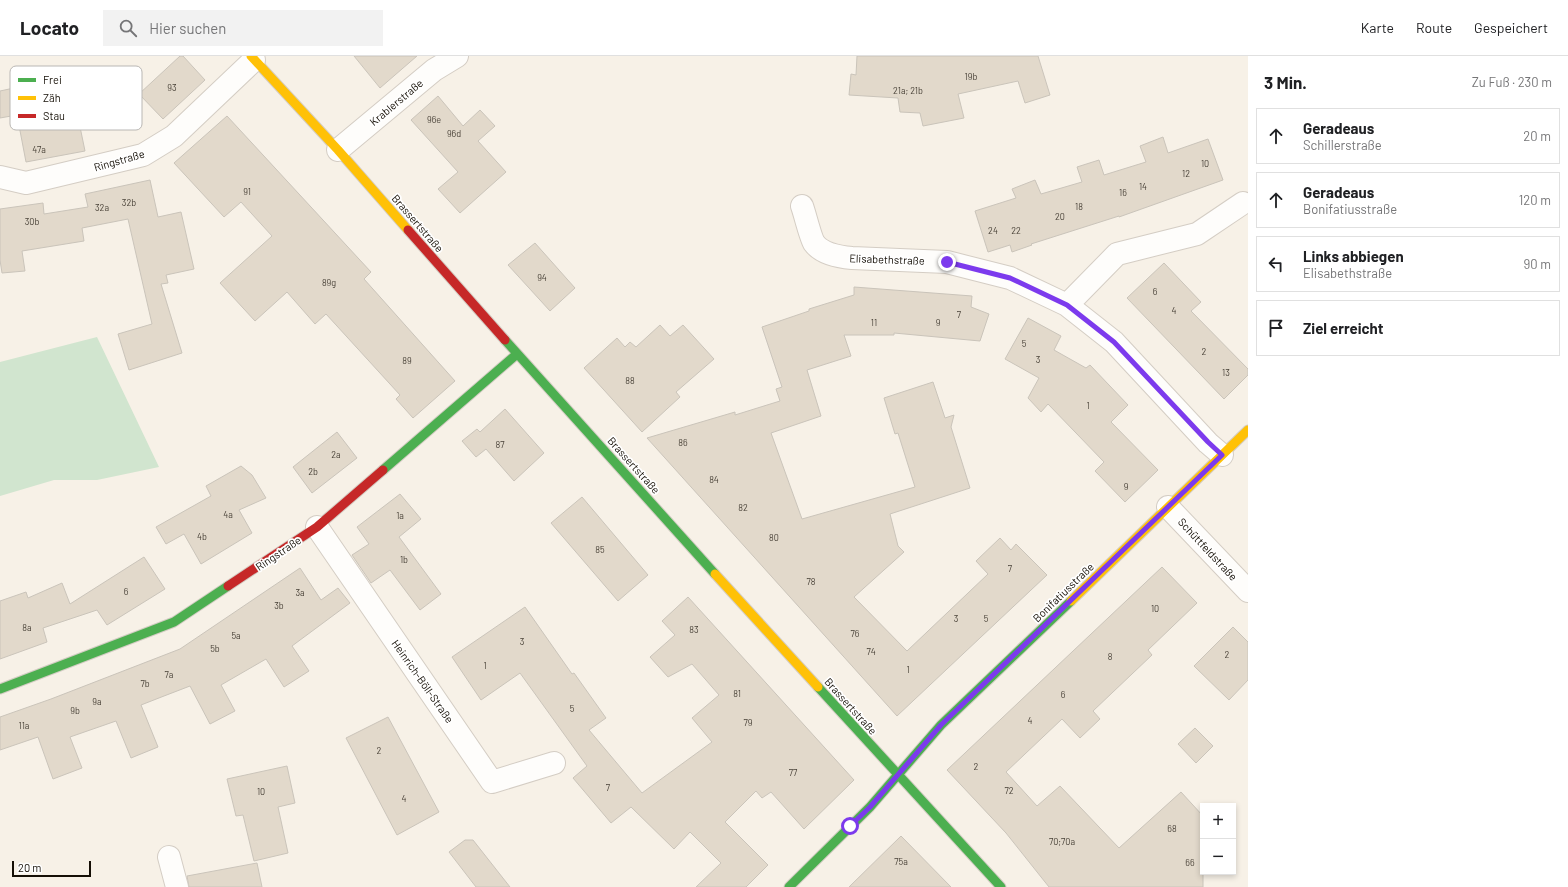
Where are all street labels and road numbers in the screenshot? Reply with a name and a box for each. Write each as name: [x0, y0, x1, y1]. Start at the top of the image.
street label: Krablerstraße: [367, 76, 425, 128]
street label: Ringstraße: [92, 147, 146, 173]
street label: Brassertstraße: [390, 192, 447, 254]
street label: Elisabethstraße: [849, 251, 925, 267]
street label: Brassertstraße: [605, 434, 663, 496]
street label: Schüttfeldstraße: [1176, 515, 1240, 583]
street label: Ringstraße: [253, 533, 303, 573]
street label: Bonifatiusstraße: [1030, 560, 1096, 624]
street label: Heinrich-Böll-Straße: [389, 637, 457, 725]
street label: Brassertstraße: [822, 675, 880, 737]

